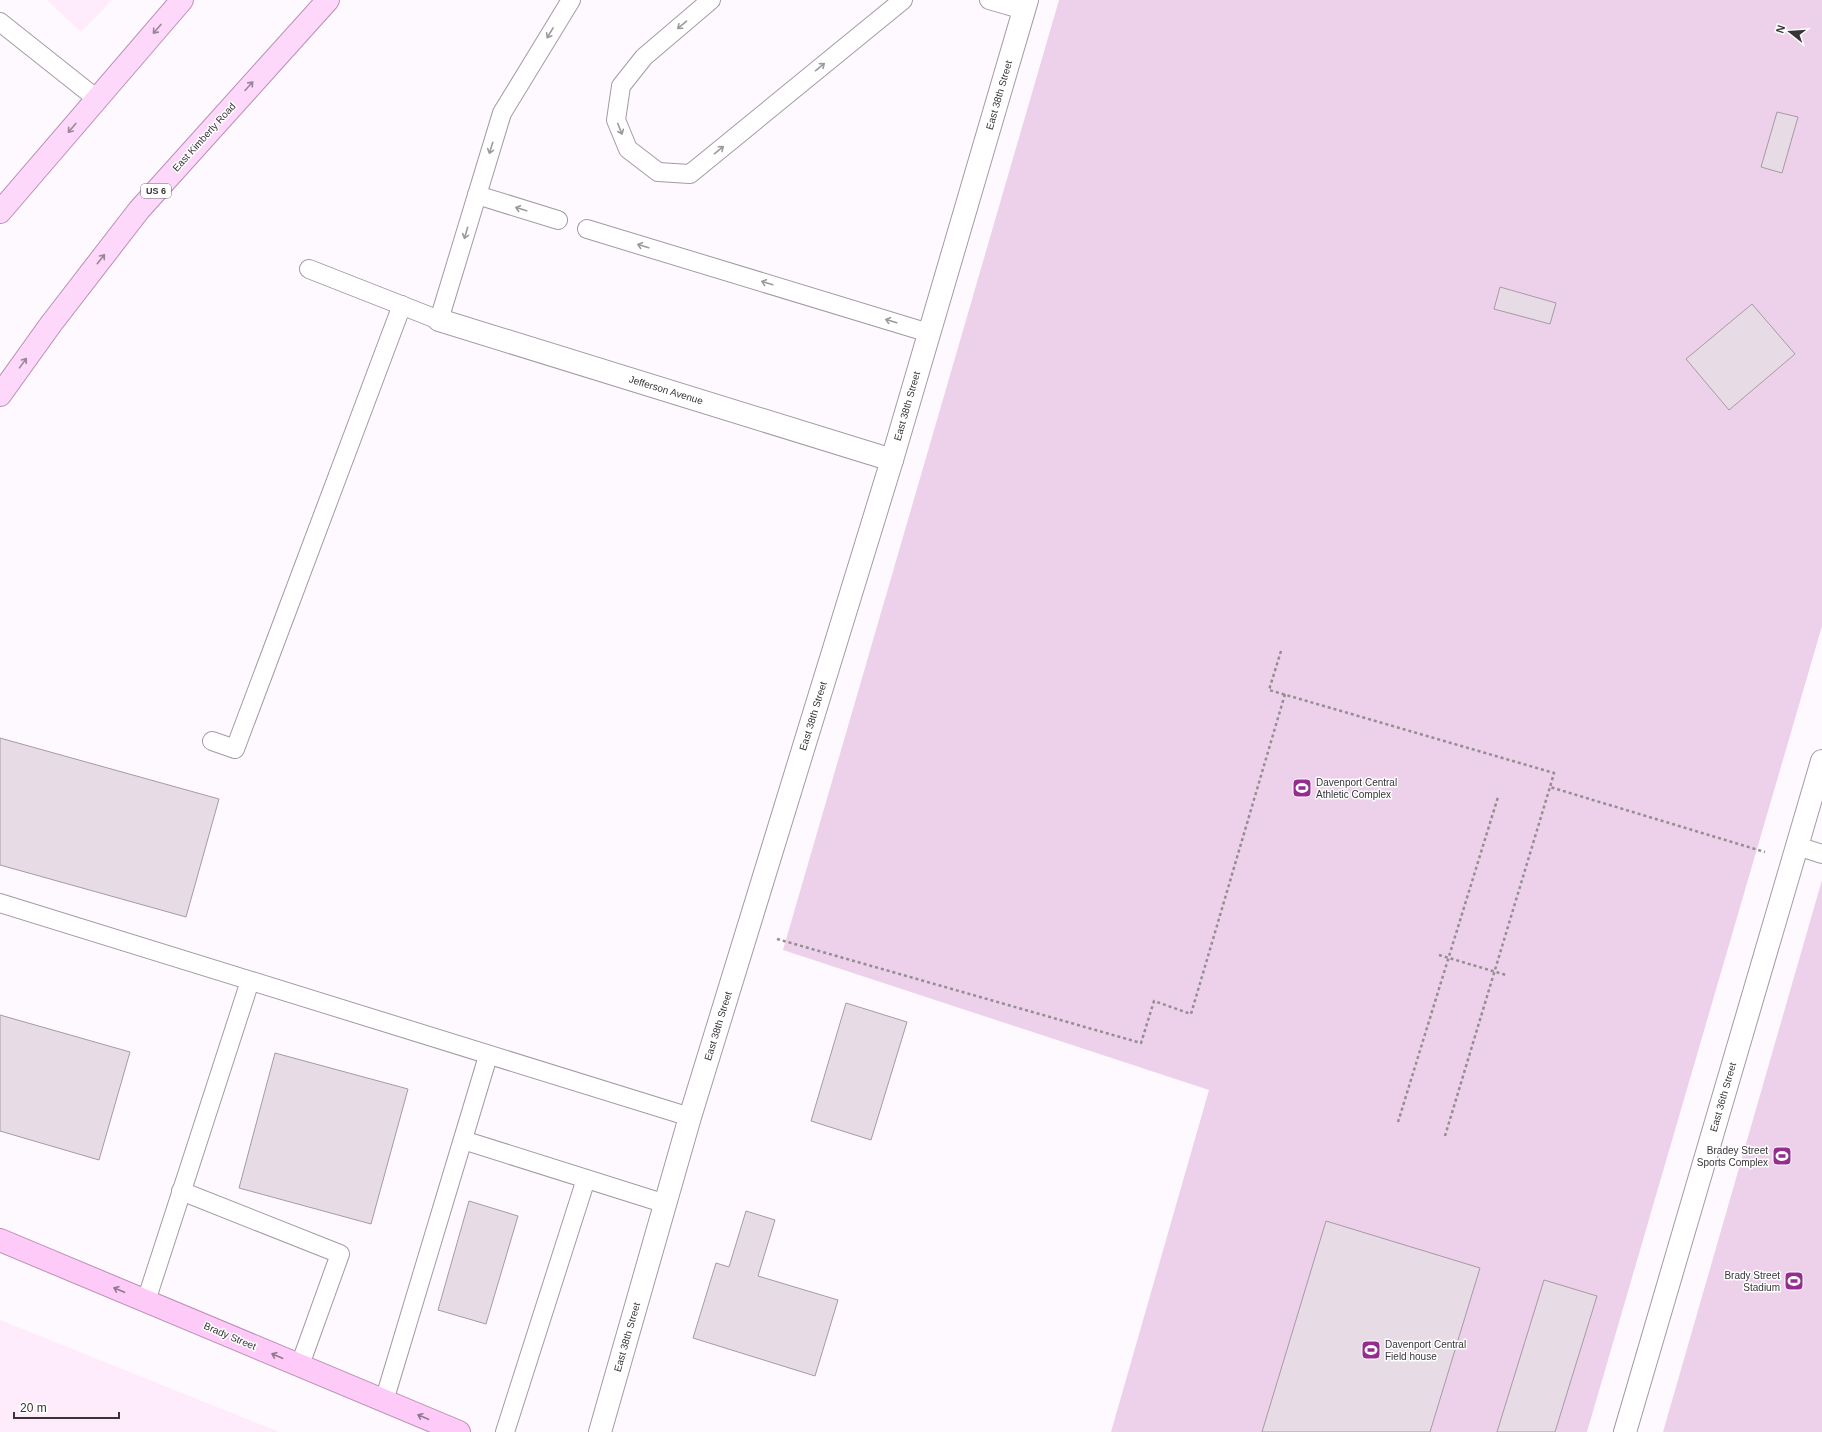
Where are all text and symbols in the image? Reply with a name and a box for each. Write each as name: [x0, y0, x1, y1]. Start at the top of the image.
north arrow: [1770, 12, 1810, 52]
one-way arrow: [676, 21, 687, 30]
text: N: [1774, 23, 1787, 35]
one-way arrow: [152, 24, 161, 35]
one-way arrow: [546, 27, 554, 39]
street label: East 38th Street: [984, 59, 1014, 131]
one-way arrow: [815, 63, 825, 72]
one-way arrow: [244, 82, 253, 92]
street label: East Kimberly Road: [170, 100, 238, 174]
one-way arrow: [616, 122, 624, 134]
one-way arrow: [68, 123, 77, 134]
one-way arrow: [487, 142, 494, 155]
one-way arrow: [714, 145, 725, 154]
road number: US 6: [141, 184, 171, 198]
one-way arrow: [515, 205, 528, 212]
one-way arrow: [462, 226, 469, 239]
one-way arrow: [636, 242, 649, 249]
one-way arrow: [97, 254, 105, 265]
one-way arrow: [761, 279, 774, 286]
one-way arrow: [885, 317, 898, 324]
one-way arrow: [19, 358, 27, 369]
street label: East 38th Street: [892, 370, 922, 442]
street label: Jefferson Avenue: [628, 373, 705, 407]
street label: East 38th Street: [797, 680, 829, 752]
sports icon: Davenport Central Athletic Complex: [1291, 777, 1313, 799]
place label: Davenport Central Athletic Complex: [1316, 777, 1397, 800]
street label: East 38th Street: [702, 990, 734, 1062]
street label: East 36th Street: [1708, 1061, 1738, 1133]
place label: Bradey Street Sports Complex: [1697, 1145, 1768, 1168]
sports icon: Bradey Street Sports Complex: [1771, 1145, 1793, 1167]
place label: Brady Street Stadium: [1724, 1270, 1780, 1293]
sports icon: Brady Street Stadium: [1783, 1270, 1805, 1292]
one-way arrow: [113, 1285, 125, 1293]
street label: East 38th Street: [612, 1301, 642, 1373]
street label: Brady Street: [202, 1320, 258, 1352]
sports icon: Davenport Central Field house: [1360, 1339, 1382, 1361]
place label: Davenport Central Field house: [1385, 1339, 1466, 1362]
one-way arrow: [272, 1352, 284, 1359]
scale bar: [14, 1394, 119, 1420]
text: 20 m: [20, 1401, 47, 1415]
one-way arrow: [418, 1413, 430, 1420]

